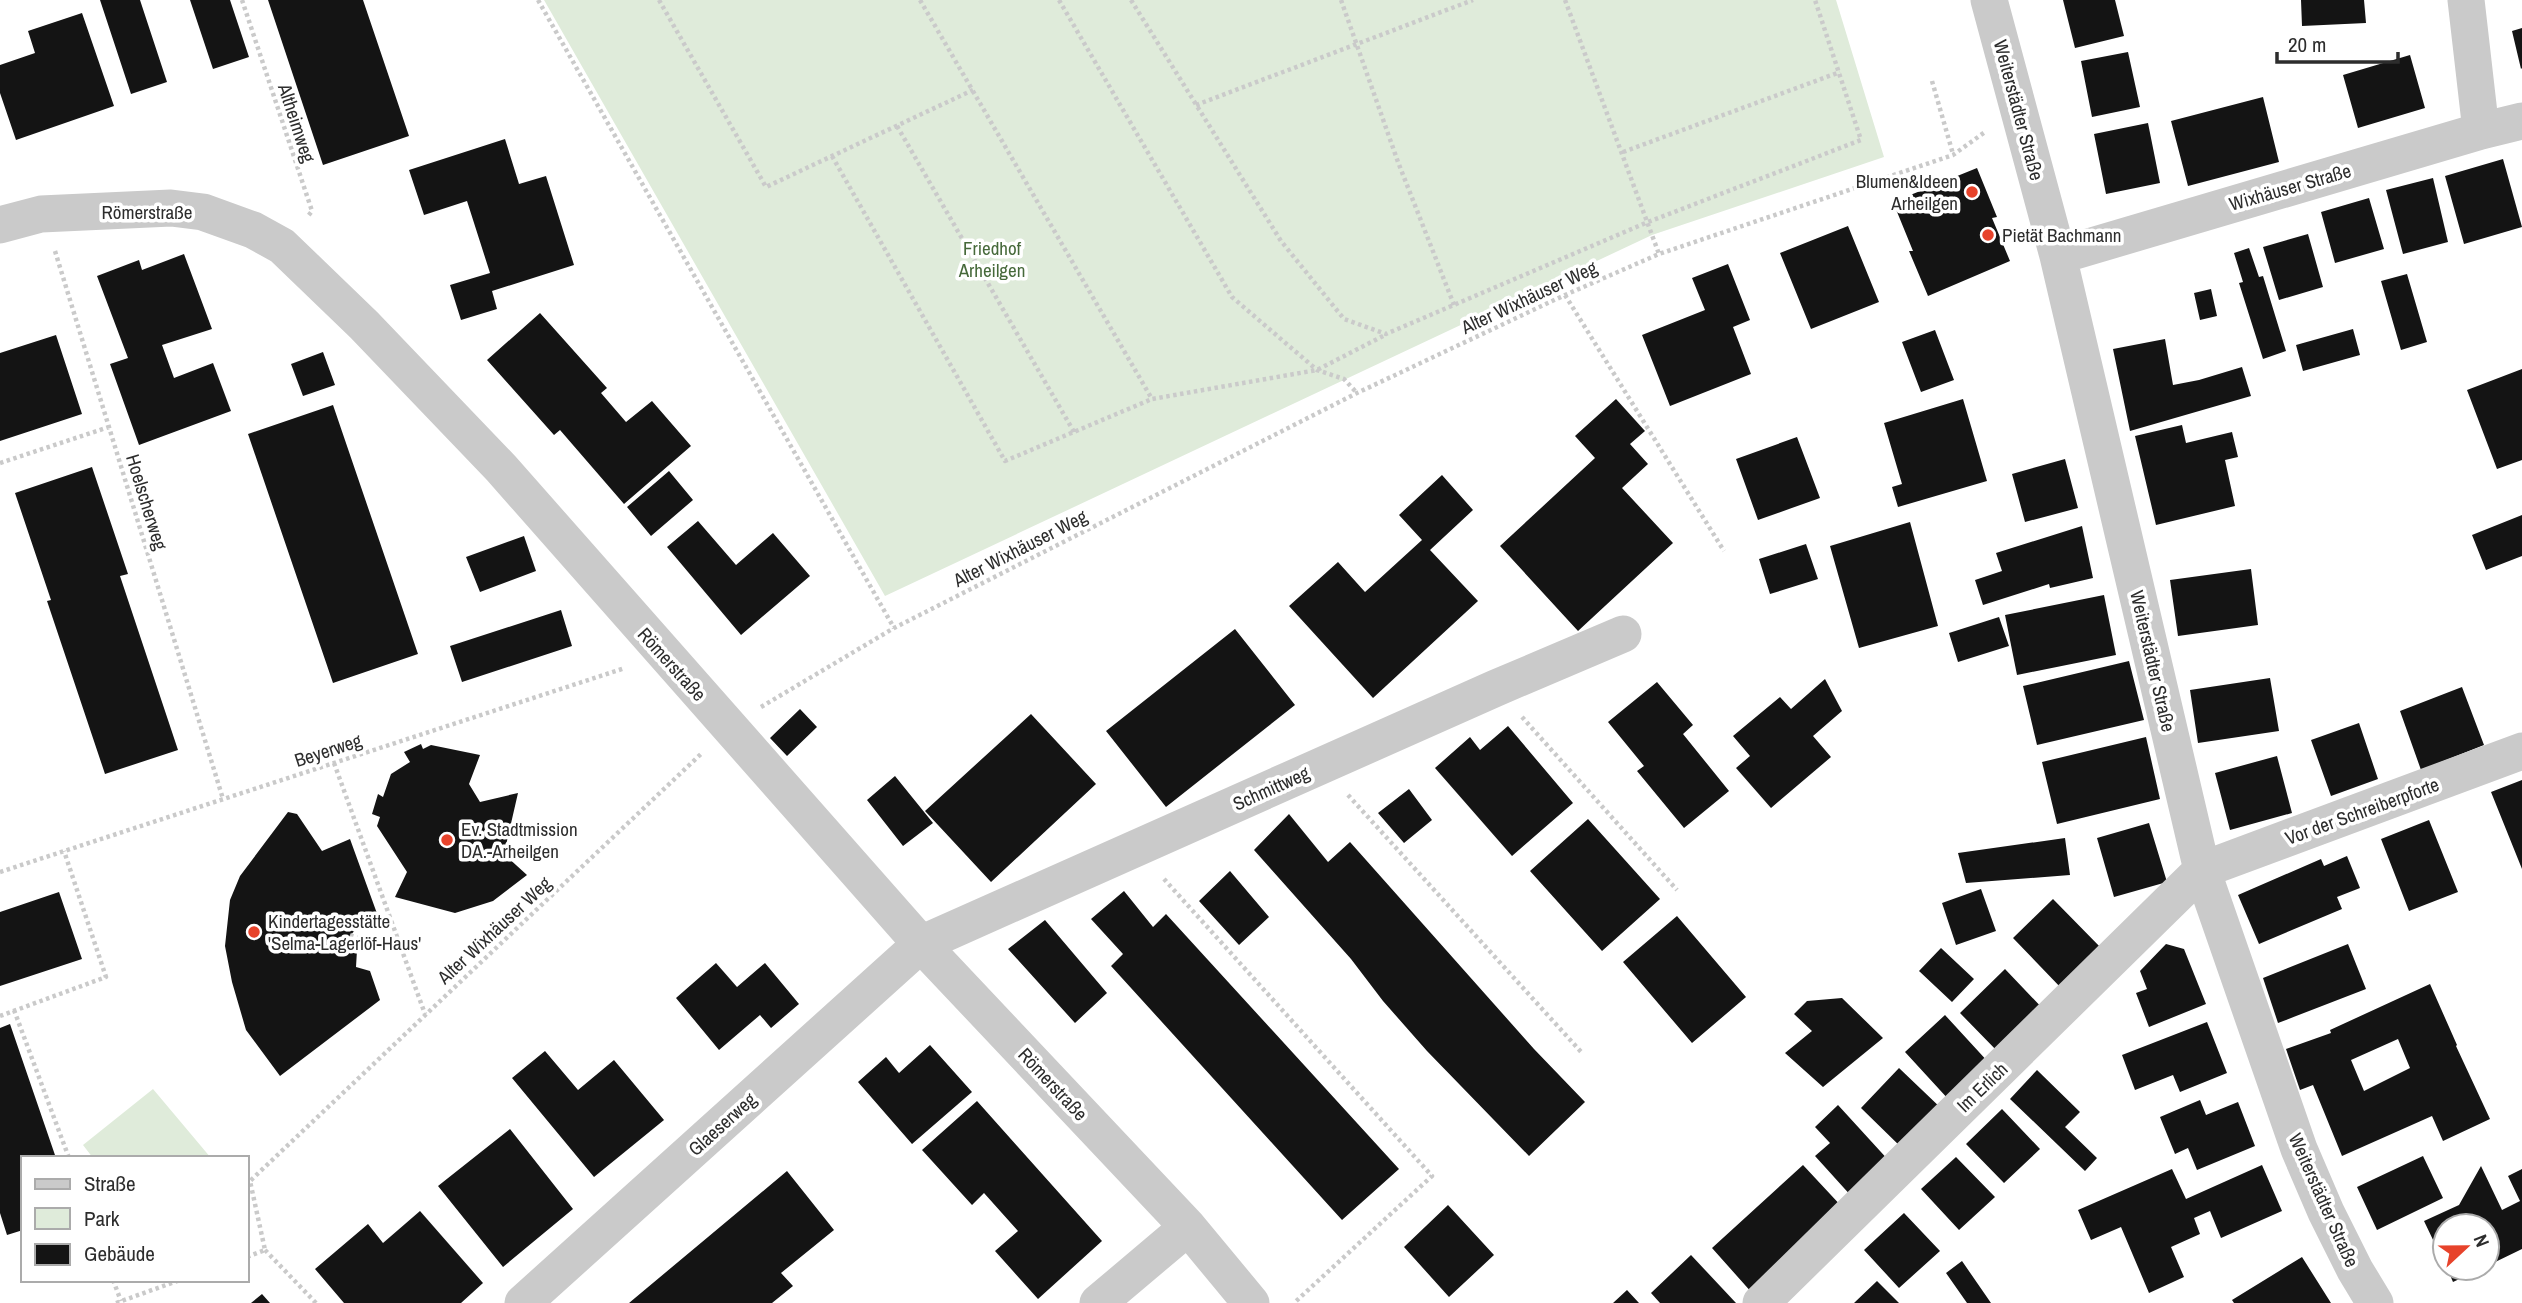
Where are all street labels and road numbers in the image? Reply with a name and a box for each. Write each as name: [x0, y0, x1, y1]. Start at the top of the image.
street label: Weiterstädter Straße: [1988, 37, 2050, 183]
street label: Altheimweg: [272, 79, 322, 166]
street label: Wixhäuser Straße: [2226, 157, 2354, 217]
street label: Römerstraße: [102, 199, 192, 225]
street label: Alter Wixhäuser Weg: [1456, 254, 1601, 340]
street label: Hoelscherweg: [120, 451, 174, 553]
street label: Alter Wixhäuser Weg: [948, 503, 1092, 593]
street label: Weiterstädter Straße: [2124, 588, 2182, 734]
street label: Römerstraße: [632, 622, 712, 706]
street label: Beyerweg: [291, 727, 365, 773]
street label: Schmittweg: [1229, 759, 1314, 816]
street label: Vor der Schreiberpforte: [2281, 771, 2443, 851]
street label: Alter Wixhäuser Weg: [431, 870, 557, 990]
street label: Römerstraße: [1012, 1042, 1094, 1126]
street label: Im Erlich: [1951, 1056, 2013, 1118]
street label: Glaeserweg: [682, 1086, 762, 1161]
street label: Weiterstädter Straße: [2283, 1129, 2365, 1271]

